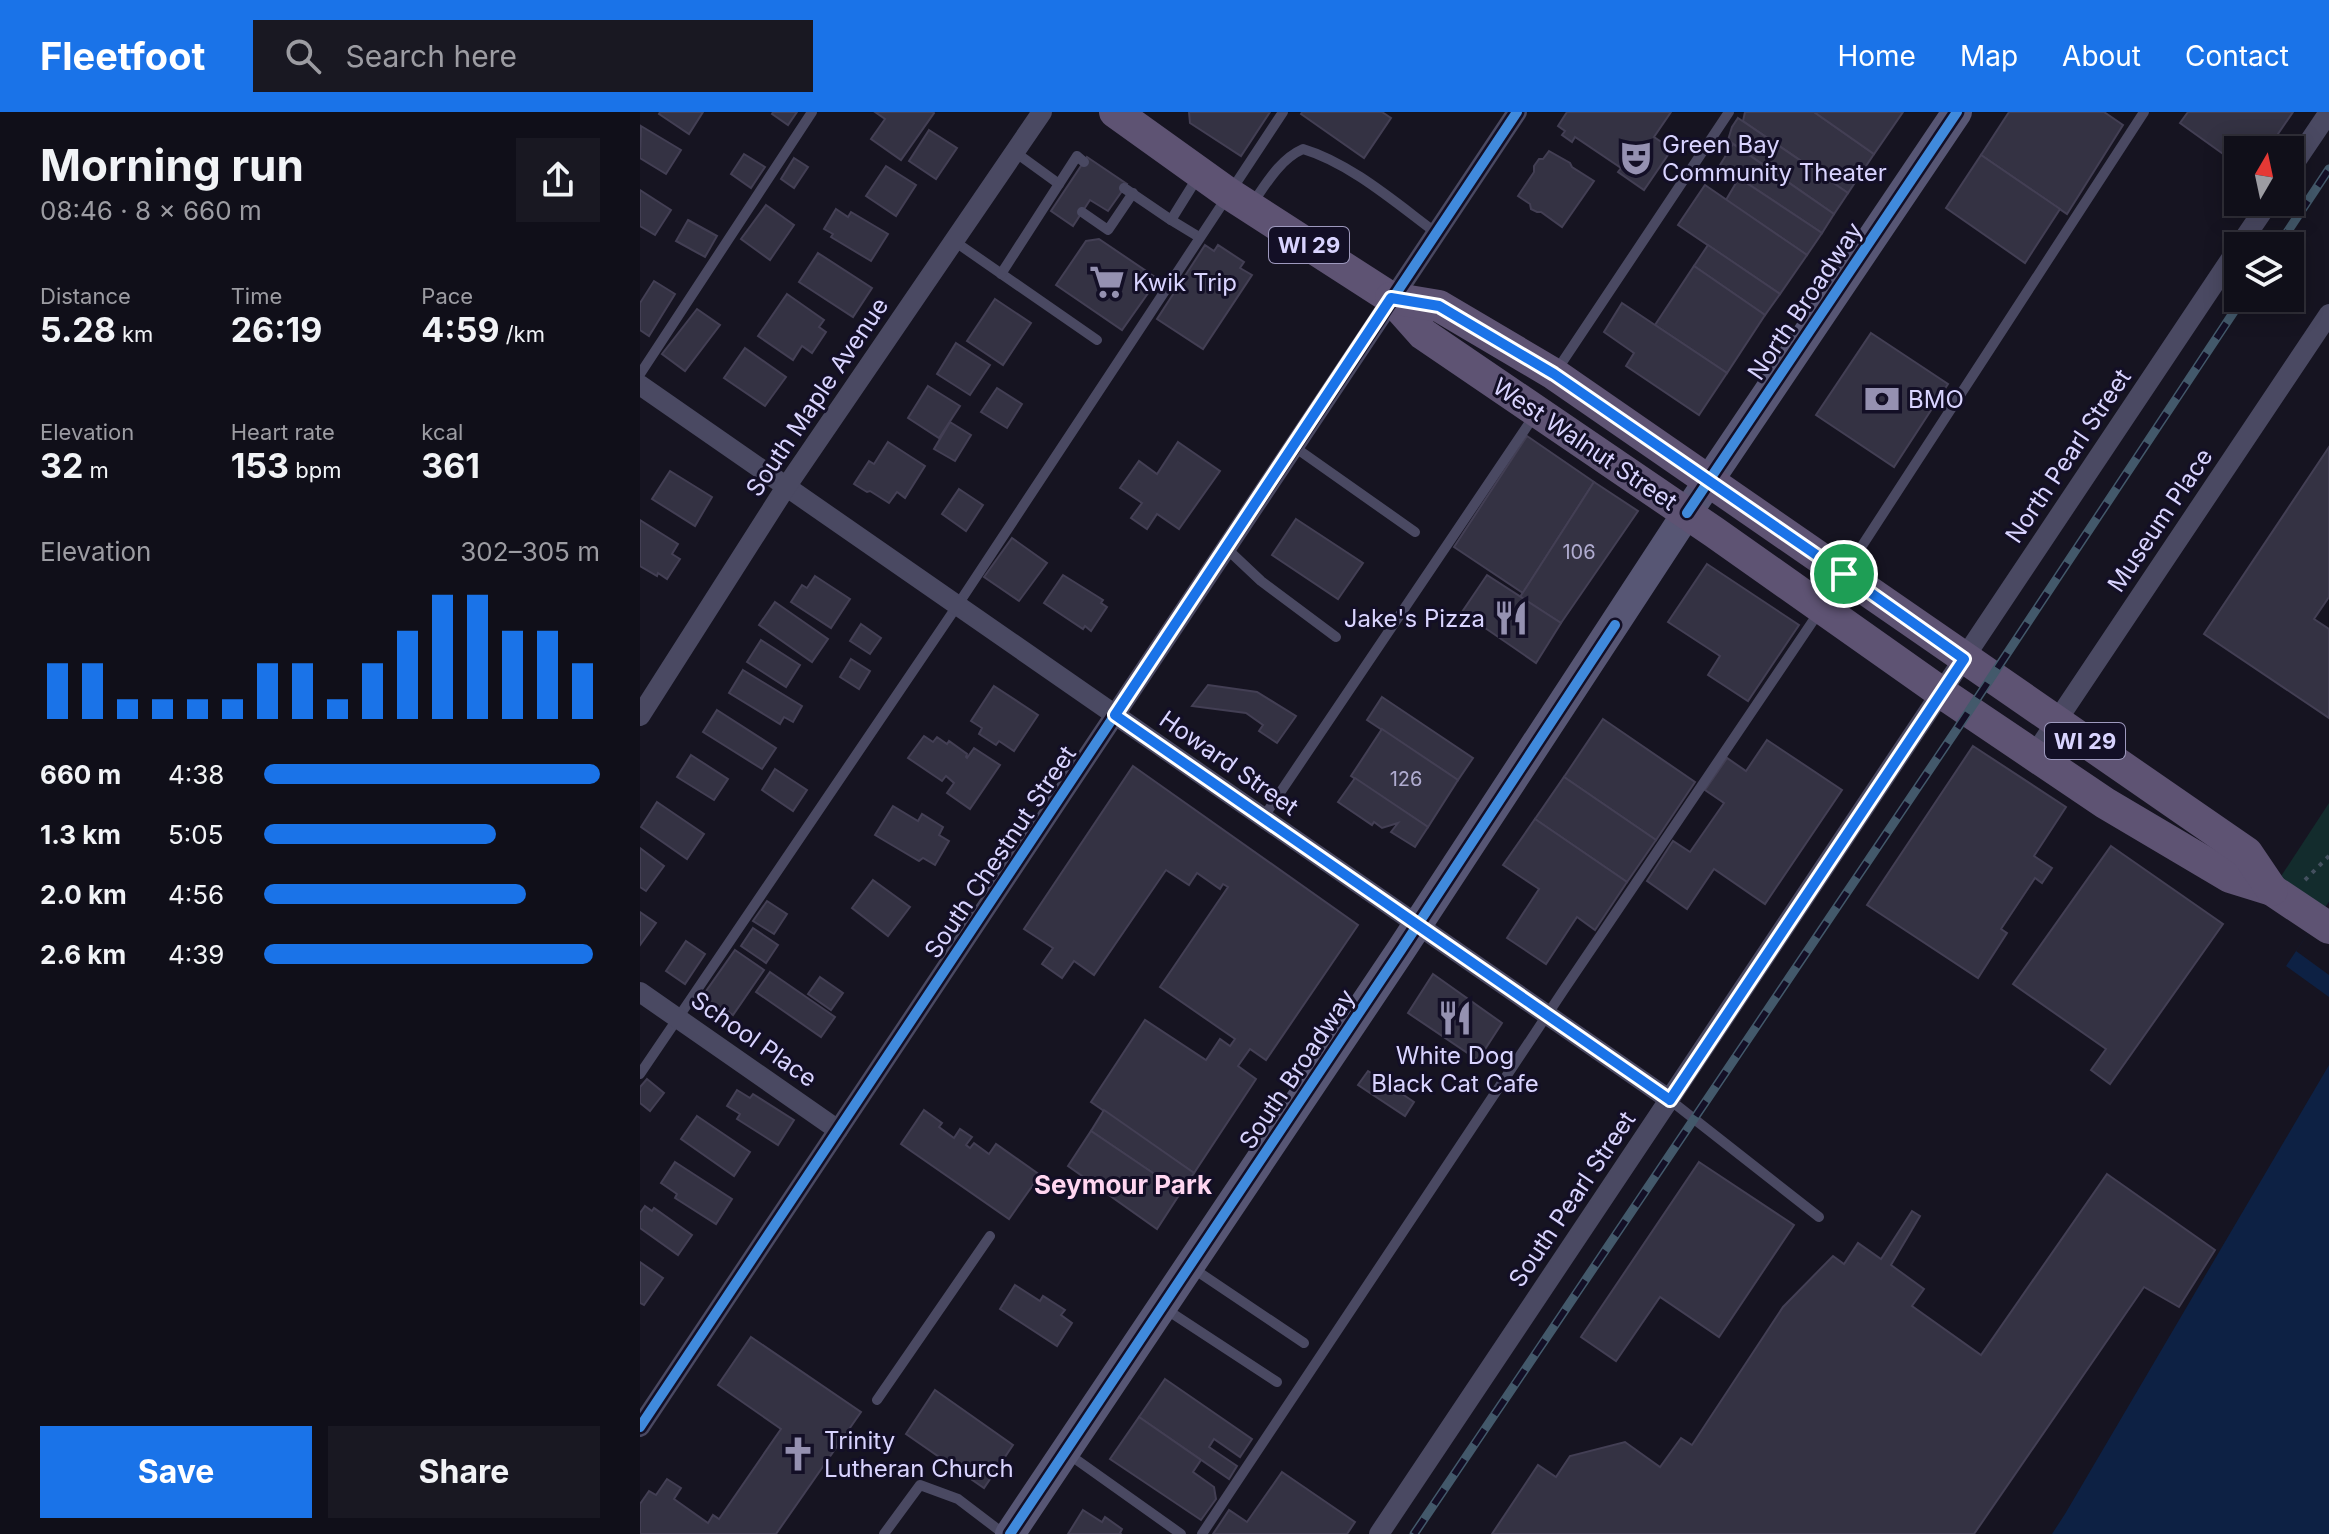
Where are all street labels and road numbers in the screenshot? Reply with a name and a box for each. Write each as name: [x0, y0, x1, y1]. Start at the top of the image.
street label: North Broadway: [1742, 217, 1868, 385]
road number: WI 29: [1269, 227, 1349, 263]
street label: South Maple Avenue: [740, 292, 894, 502]
street label: North Pearl Street: [1999, 364, 2137, 548]
street label: West Walnut Street: [1487, 372, 1683, 517]
street label: Museum Place: [2101, 443, 2219, 597]
street label: Howard Street: [1154, 704, 1304, 822]
road number: WI 29: [2045, 723, 2125, 759]
street label: South Chestnut Street: [918, 740, 1082, 964]
street label: South Broadway: [1233, 984, 1361, 1154]
street label: School Place: [685, 985, 823, 1093]
street label: South Pearl Street: [1503, 1106, 1642, 1292]

